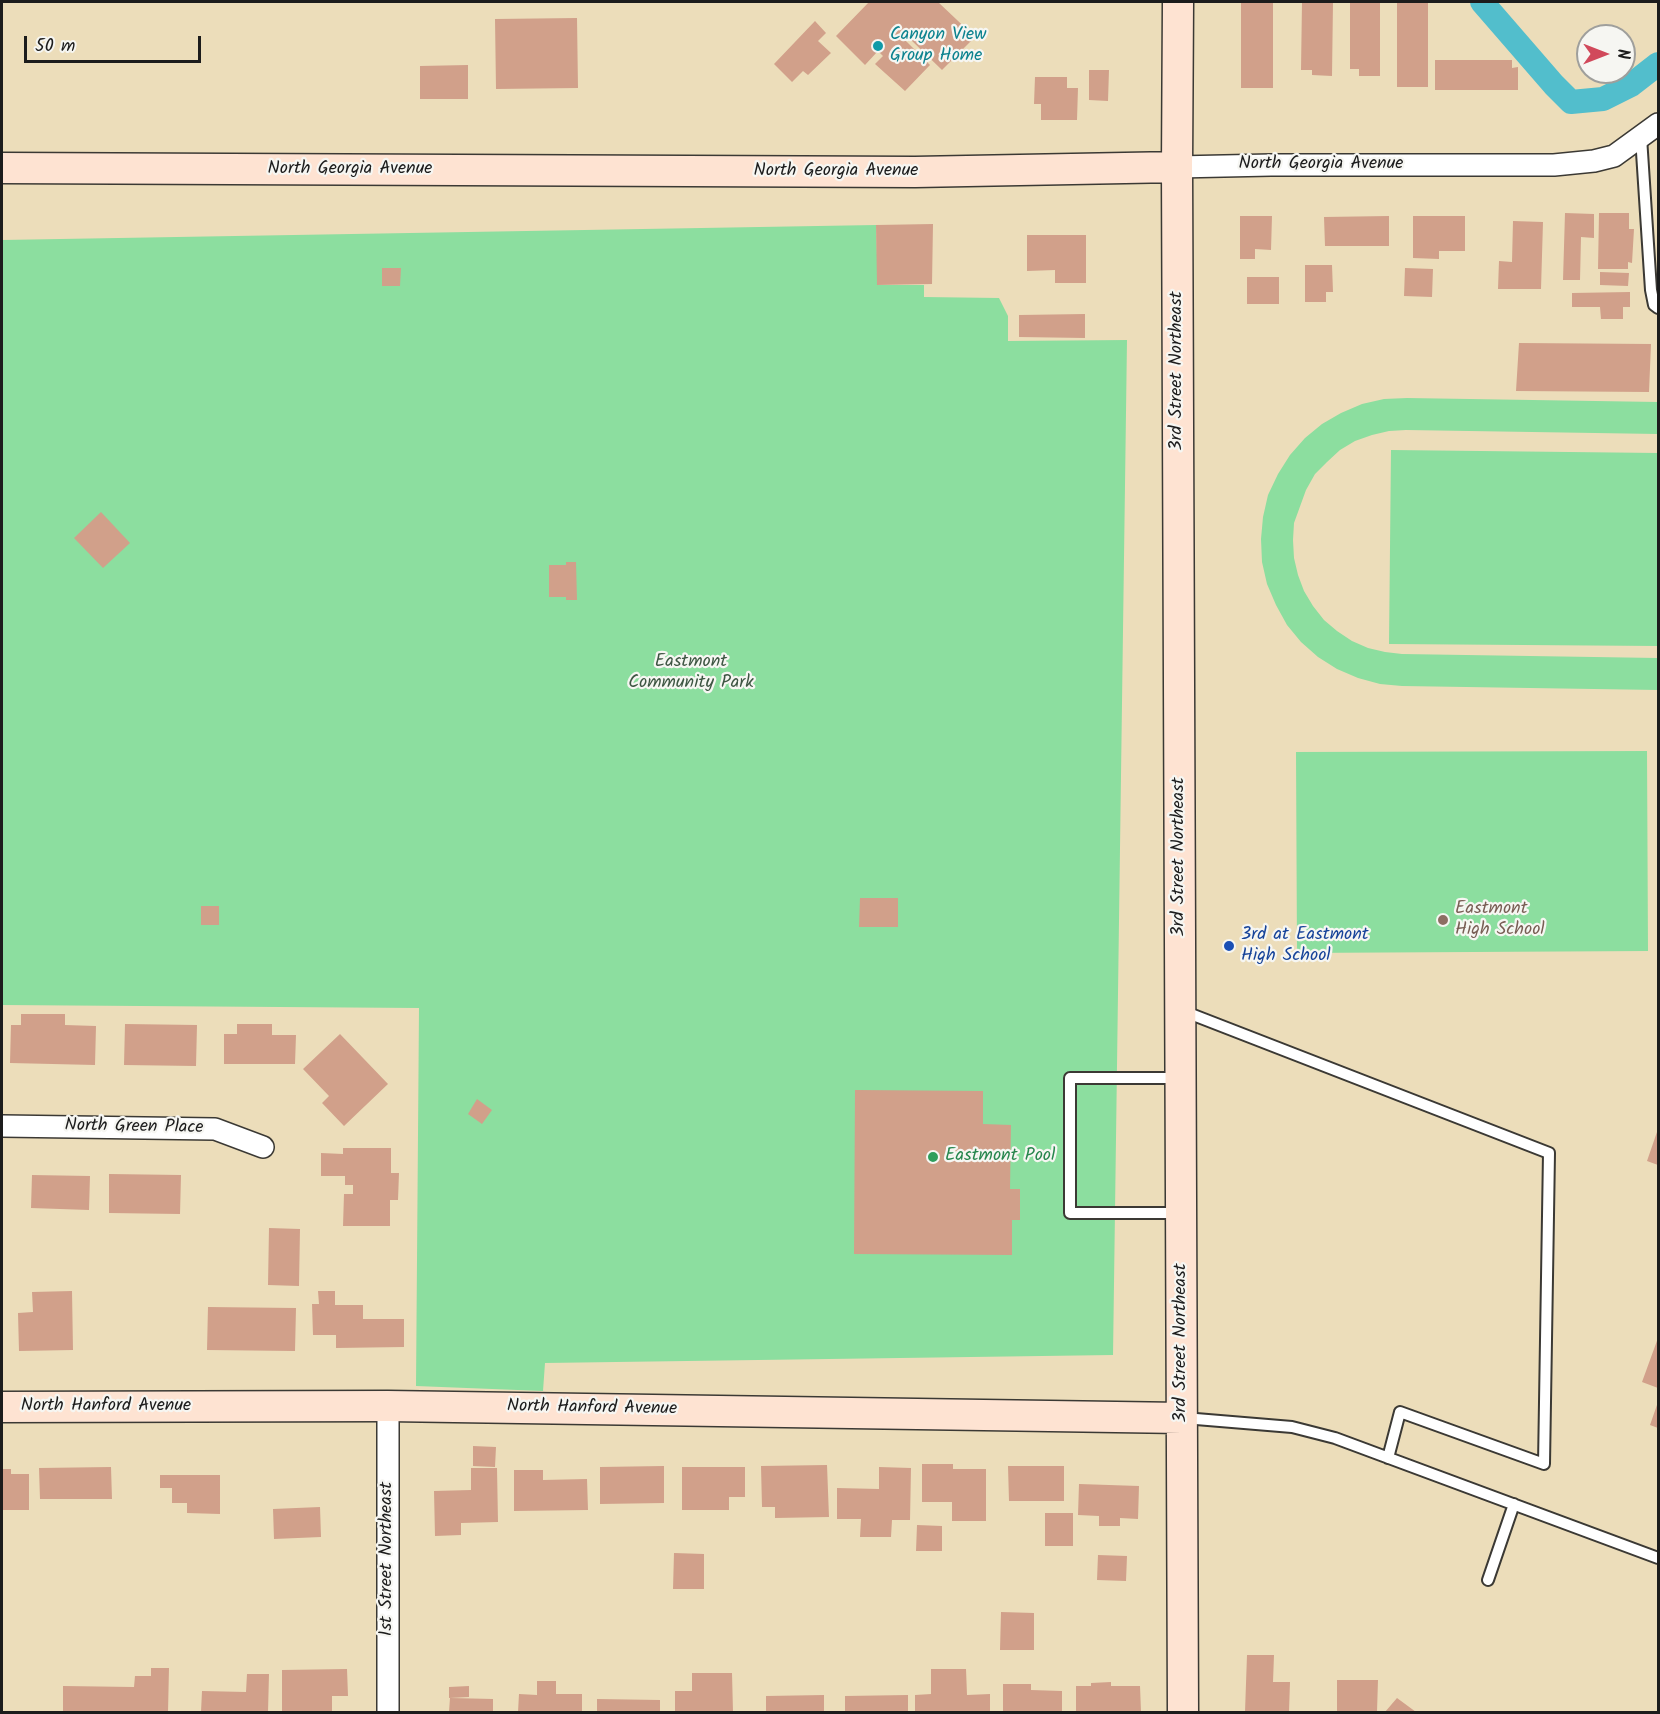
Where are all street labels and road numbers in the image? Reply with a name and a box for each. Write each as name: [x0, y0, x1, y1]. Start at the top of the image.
street label: North Georgia Avenue: [1239, 154, 1403, 176]
street label: North Georgia Avenue: [268, 159, 432, 181]
street label: North Georgia Avenue: [754, 161, 918, 183]
street label: 3rd Street Northeast: [1167, 291, 1189, 451]
street label: 3rd Street Northeast: [1169, 777, 1191, 937]
street label: North Green Place: [64, 1116, 204, 1140]
street label: 3rd Street Northeast: [1171, 1263, 1193, 1423]
street label: North Hanford Avenue: [21, 1396, 191, 1418]
street label: North Hanford Avenue: [507, 1397, 677, 1421]
street label: 1st Street Northeast: [377, 1482, 399, 1636]

